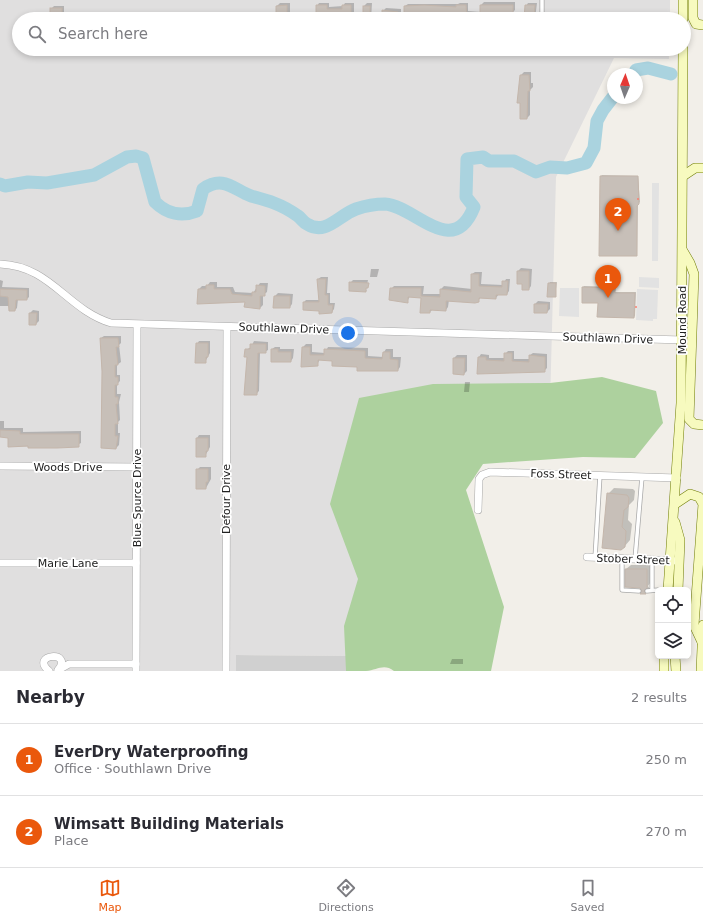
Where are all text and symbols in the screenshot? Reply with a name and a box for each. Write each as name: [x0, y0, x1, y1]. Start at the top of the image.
search box: [12, 12, 691, 56]
icon: search: [26, 23, 48, 45]
text: Search here: [58, 25, 148, 43]
north arrow: [607, 68, 643, 104]
pin: 2: [605, 198, 631, 231]
pin: 1: [595, 265, 621, 298]
street label: Mound Road: [676, 286, 689, 354]
street label: Southlawn Drive: [239, 320, 330, 337]
your location: [338, 323, 358, 343]
street label: Southlawn Drive: [563, 330, 654, 347]
street label: Blue Spurce Drive: [131, 448, 144, 547]
street label: Woods Drive: [33, 461, 103, 474]
street label: Defour Drive: [220, 464, 233, 534]
street label: Foss Street: [530, 467, 592, 482]
street label: Stober Street: [596, 552, 670, 567]
street label: Marie Lane: [38, 557, 99, 570]
map controls: [655, 587, 691, 659]
button: locate: [655, 587, 691, 623]
button: layers: [655, 623, 691, 659]
text: Nearby: [16, 687, 85, 707]
text: 2 results: [631, 690, 687, 705]
text: EverDry Waterproofing: [54, 743, 249, 761]
text: 1: [24, 752, 34, 767]
text: 250 m: [645, 752, 687, 767]
text: Office · Southlawn Drive: [54, 761, 211, 776]
text: Wimsatt Building Materials: [54, 815, 284, 833]
text: 2: [24, 824, 34, 839]
text: 270 m: [645, 824, 687, 839]
text: Place: [54, 833, 89, 848]
tab: Map: [98, 877, 122, 914]
tab: Directions: [318, 877, 374, 914]
tab: Saved: [571, 877, 605, 914]

